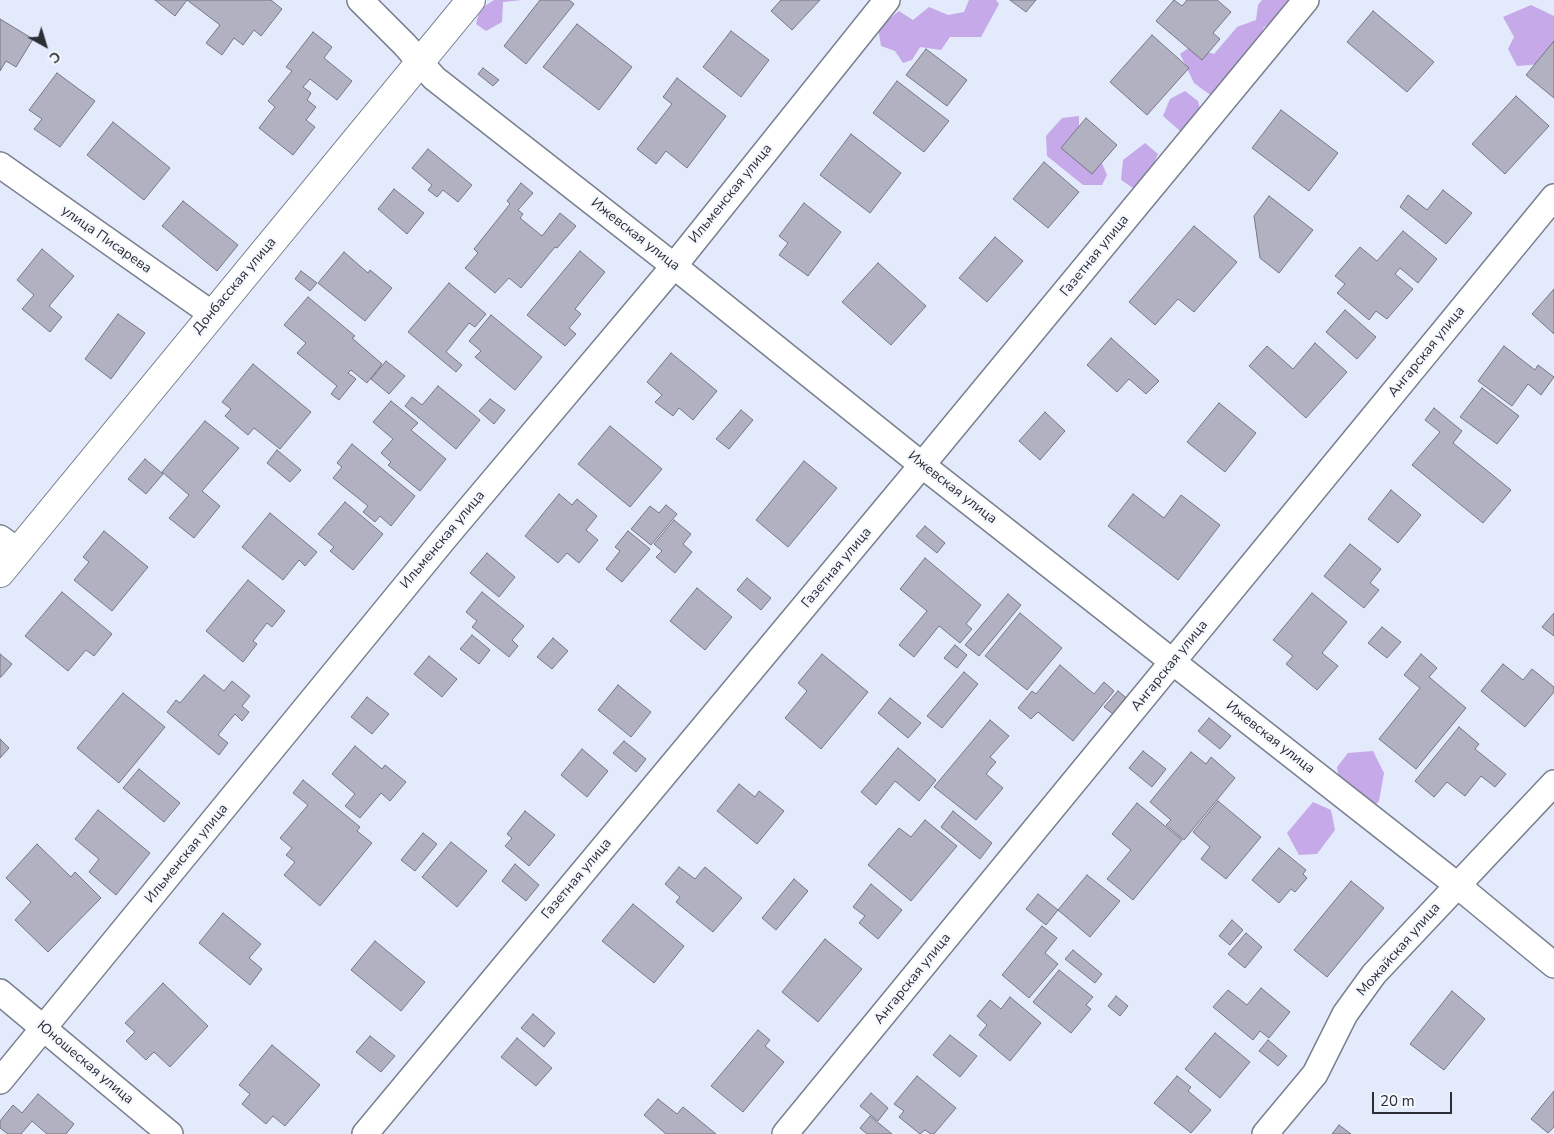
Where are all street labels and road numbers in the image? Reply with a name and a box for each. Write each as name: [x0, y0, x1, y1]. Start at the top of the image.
street label: Ильменская улица: [686, 141, 776, 247]
street label: Ижевская улица: [587, 195, 683, 275]
street label: улица Писарева: [57, 203, 155, 277]
street label: Газетная улица: [1057, 212, 1133, 300]
street label: Донбасская улица: [190, 234, 280, 338]
street label: Ангарская улица: [1385, 303, 1469, 401]
street label: Ижевская улица: [904, 448, 1000, 528]
street label: Ильменская улица: [397, 488, 489, 592]
street label: Газетная улица: [798, 524, 876, 612]
street label: Ангарская улица: [1128, 617, 1212, 715]
street label: Ижевская улица: [1222, 698, 1318, 778]
street label: Ильменская улица: [142, 801, 232, 907]
street label: Газетная улица: [538, 835, 616, 923]
street label: Можайская улица: [1354, 900, 1444, 1000]
street label: Ангарская улица: [871, 930, 955, 1028]
street label: Юношеская улица: [33, 1018, 137, 1108]

